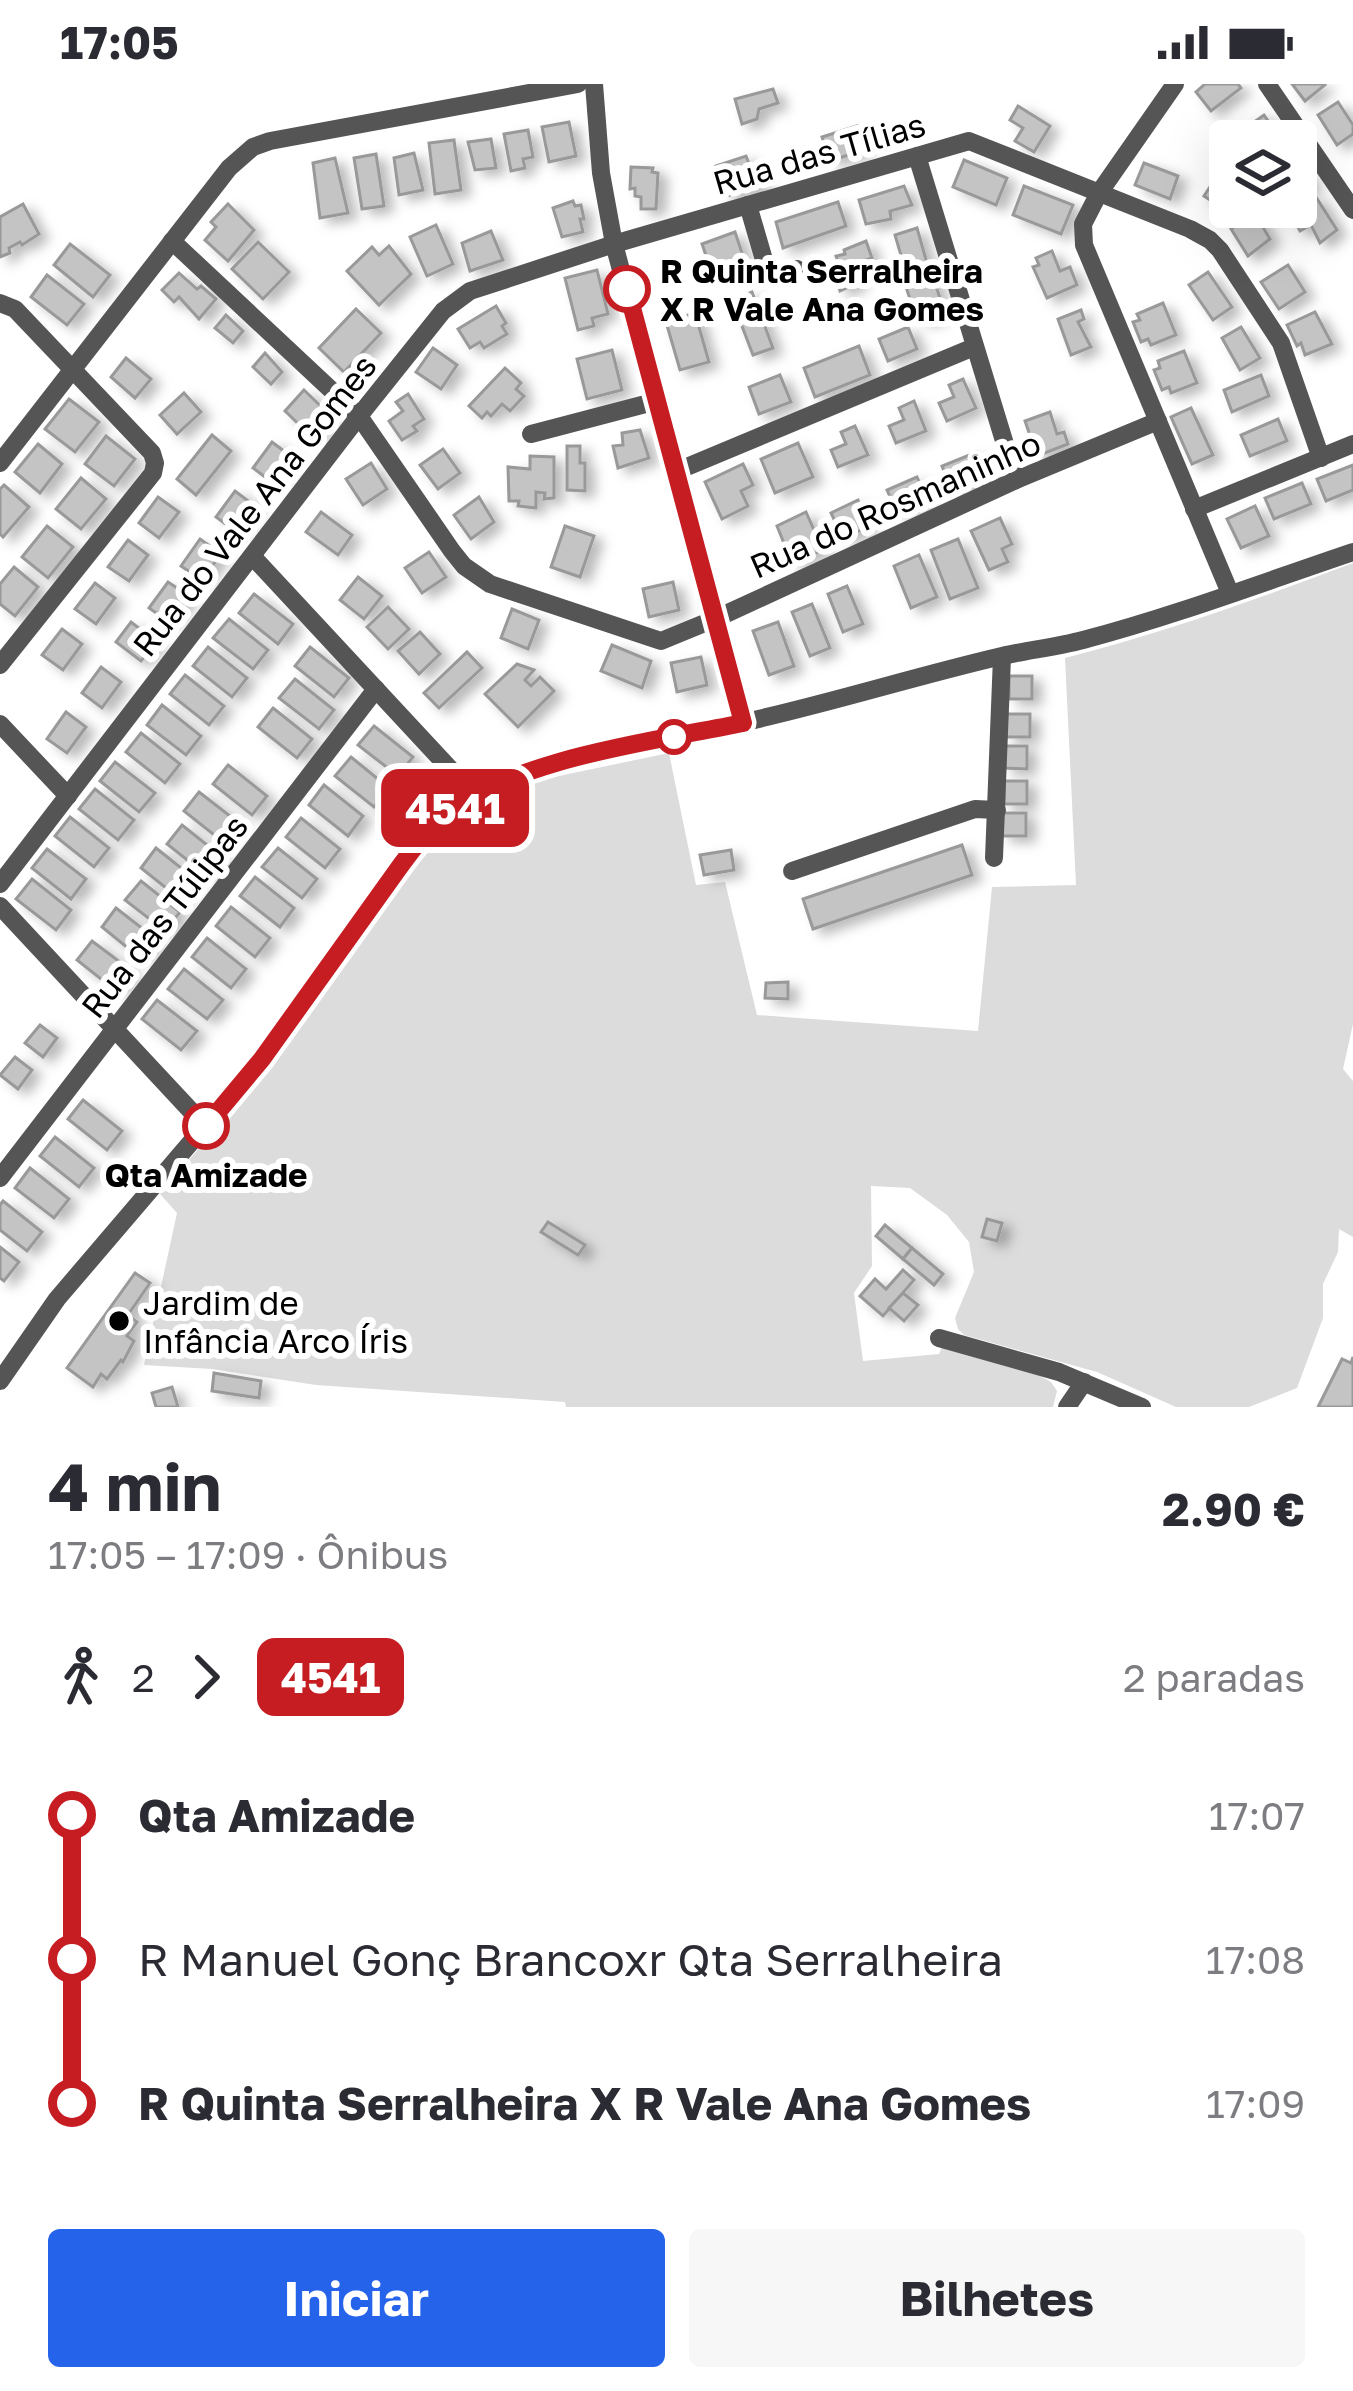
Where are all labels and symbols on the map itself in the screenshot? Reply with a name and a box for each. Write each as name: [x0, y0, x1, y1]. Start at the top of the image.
street label: Rua das Tílias: [708, 104, 930, 202]
place label: R Quinta Serralheira X R Vale Ana Gomes: [660, 251, 984, 328]
marker: R Quinta Serralheira X R Vale Ana Gomes: [605, 267, 649, 311]
street label: Rua do Vale Ana Gomes: [124, 347, 384, 663]
street label: Rua do Rosmaninho: [744, 422, 1046, 586]
unlabelled marker: [658, 721, 690, 753]
line badge: 4541: [371, 769, 539, 847]
street label: Rua das Túlipas: [73, 807, 255, 1025]
marker: Qta Amizade: [184, 1104, 228, 1148]
place label: Qta Amizade: [104, 1155, 308, 1194]
place label: Jardim de Infância Arco Íris: [143, 1283, 408, 1360]
marker: Jardim de Infância Arco Íris: [106, 1308, 132, 1334]

